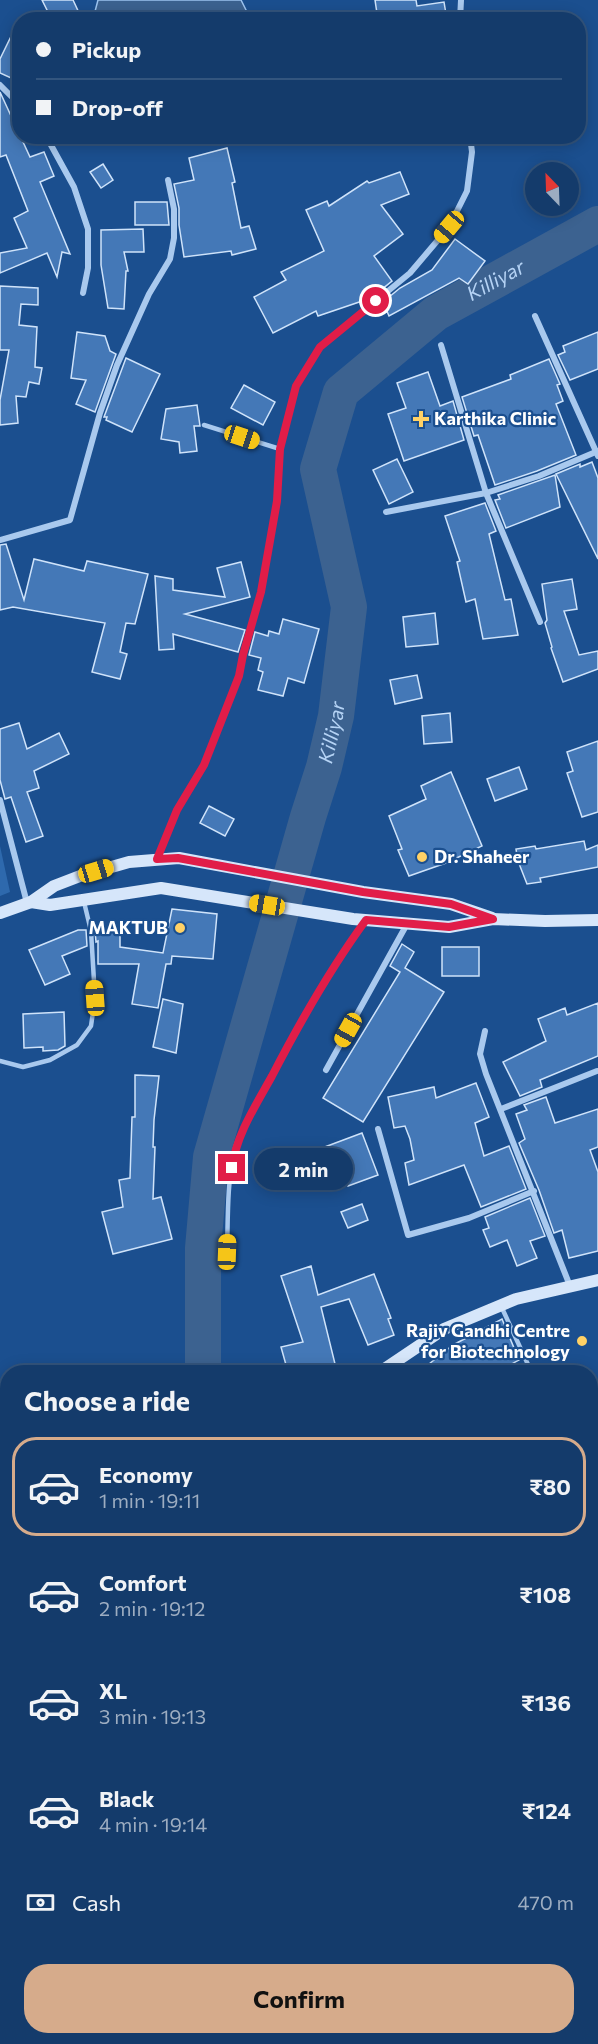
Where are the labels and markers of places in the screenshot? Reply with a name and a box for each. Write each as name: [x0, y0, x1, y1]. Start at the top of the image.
place label: Karthika Clinic: [434, 407, 556, 429]
marker: Karthika Clinic: [412, 410, 430, 428]
place label: Dr. Shaheer: [434, 845, 530, 867]
marker: Dr. Shaheer: [415, 850, 429, 864]
place label: MAKTUB: [89, 916, 168, 938]
marker: MAKTUB: [173, 921, 187, 935]
place label: Rajiv Gandhi Centre for Biotechnology: [406, 1319, 570, 1362]
marker: Rajiv Gandhi Centre for Biotechnology: [575, 1334, 589, 1348]

